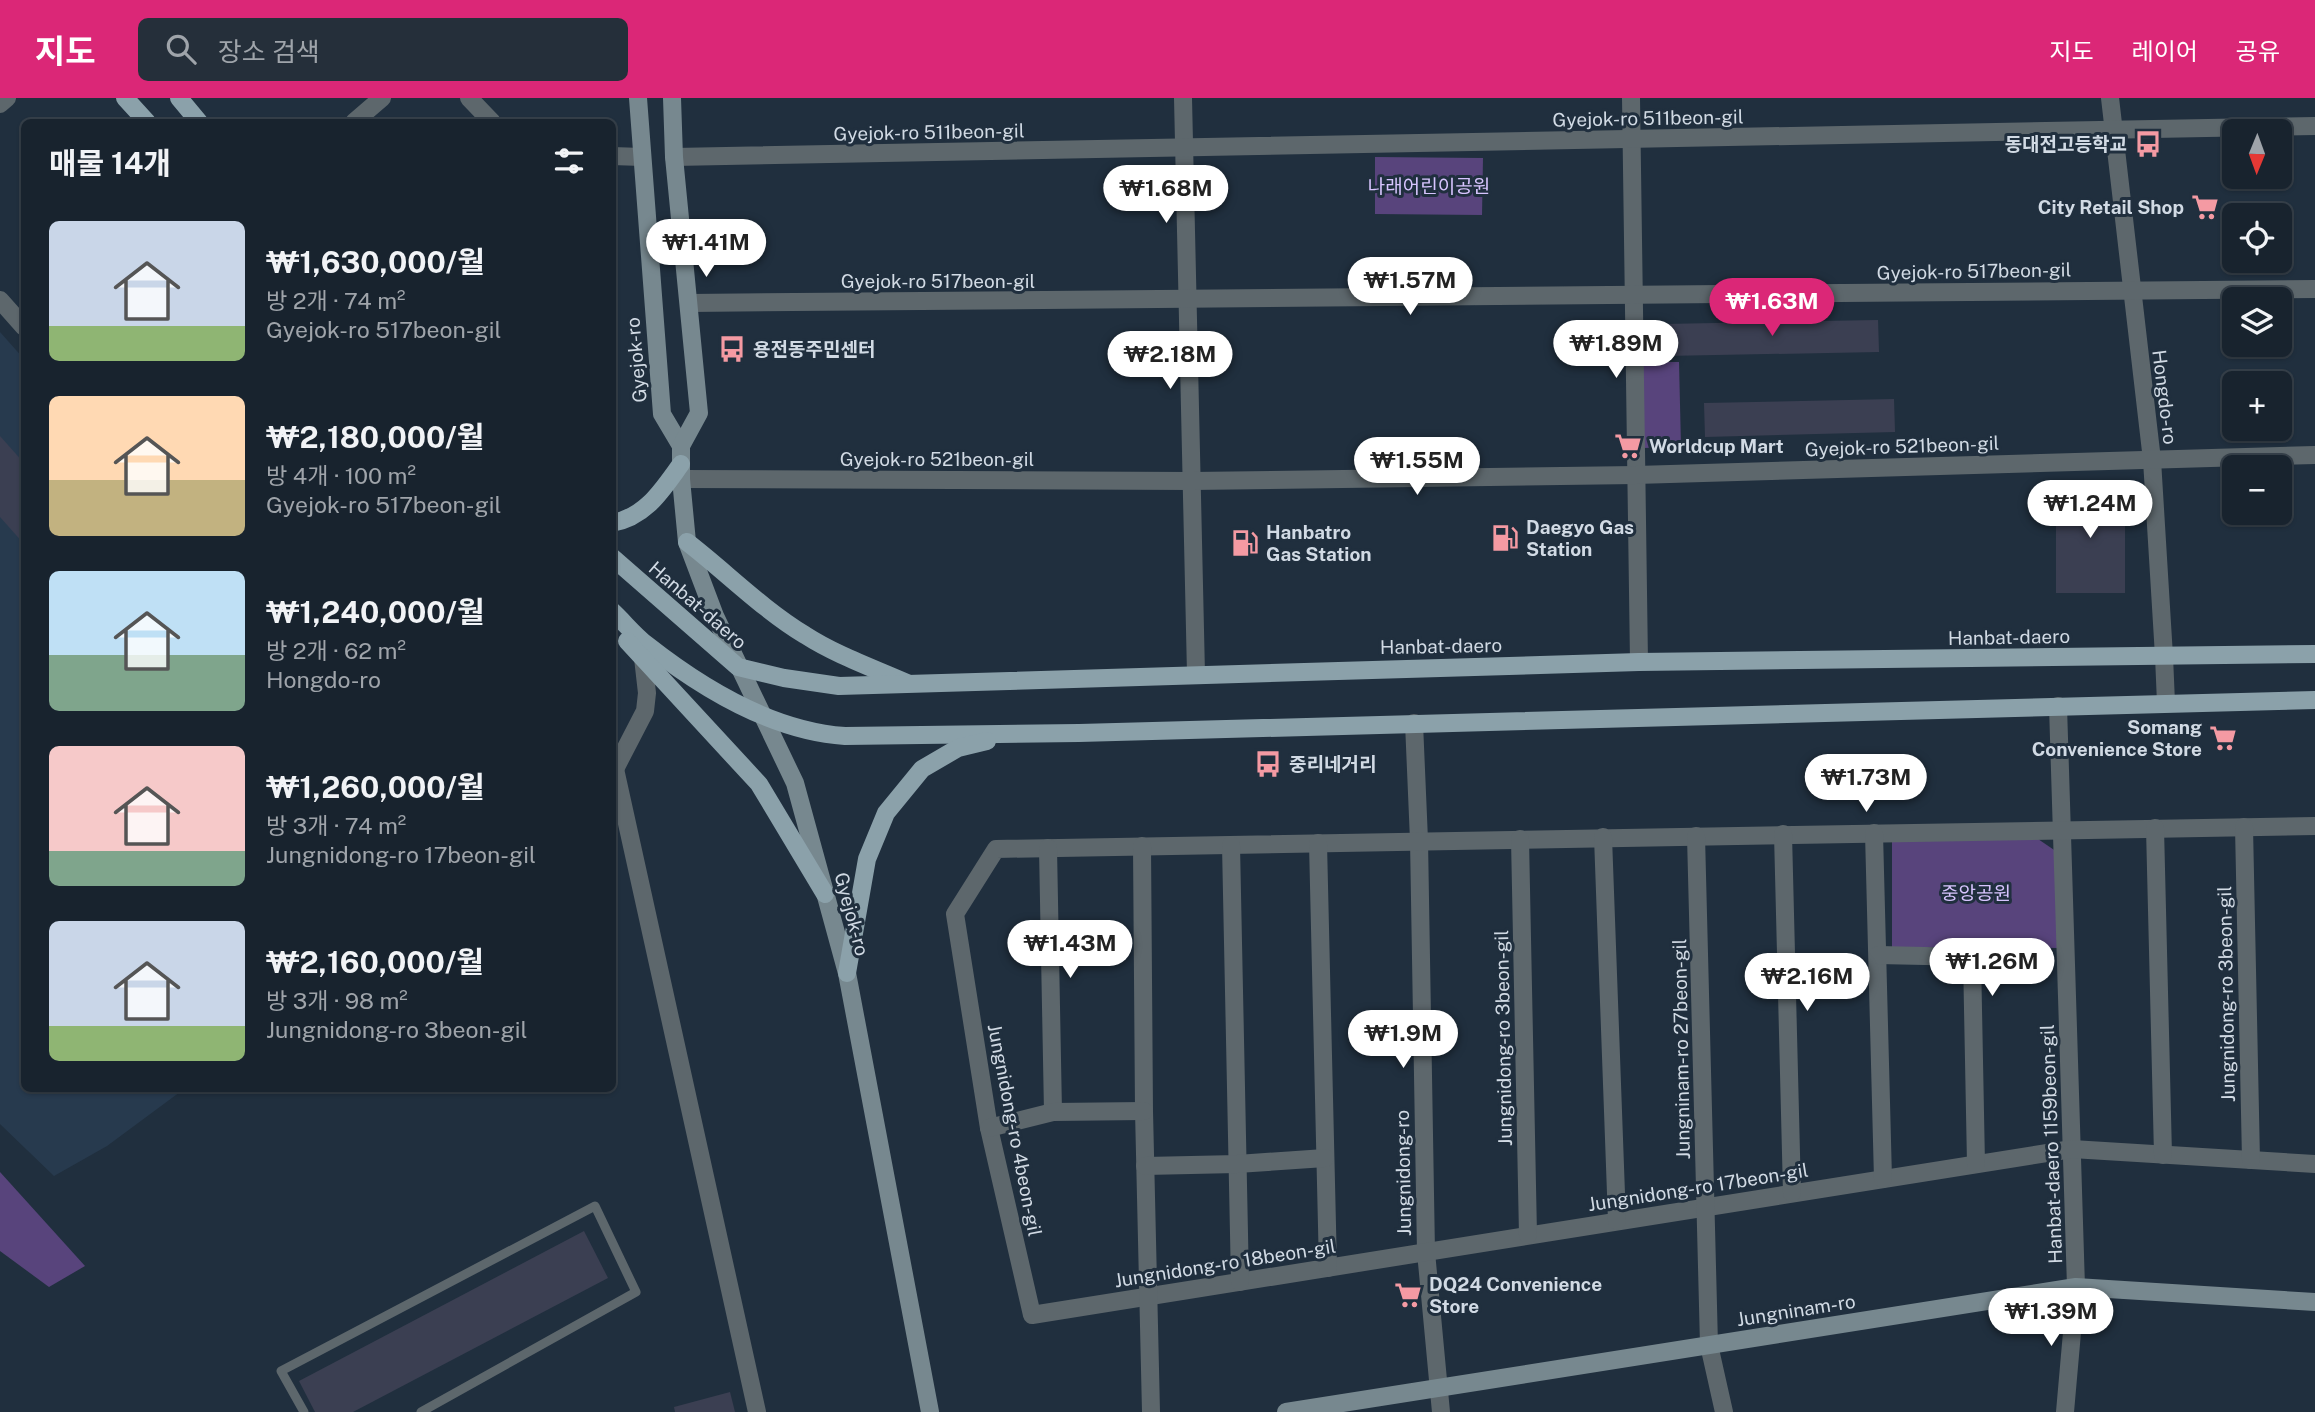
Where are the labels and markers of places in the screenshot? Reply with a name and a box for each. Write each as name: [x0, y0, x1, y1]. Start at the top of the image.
bus stop icon: 동대전고등학교: [2133, 129, 2163, 159]
place label: 동대전고등학교: [2005, 133, 2127, 155]
pin: ₩1.68M: [1109, 166, 1223, 225]
supermarket icon: City Retail Shop: [2190, 192, 2220, 222]
place label: City Retail Shop: [2038, 196, 2184, 218]
pin: ₩1.41M: [649, 220, 763, 279]
pin: ₩1.57M: [1353, 258, 1467, 317]
pin: ₩1.63M: [1715, 278, 1829, 338]
pin: ₩1.89M: [1559, 320, 1673, 380]
pin: ₩2.18M: [1113, 331, 1227, 391]
bus stop icon: 용전동주민센터: [717, 334, 747, 364]
place label: 용전동주민센터: [753, 338, 875, 360]
supermarket icon: Worldcup Mart: [1613, 431, 1643, 461]
place label: Worldcup Mart: [1649, 435, 1784, 457]
pin: ₩1.55M: [1360, 438, 1474, 497]
pin: ₩1.24M: [2033, 480, 2147, 540]
place label: Daegyo Gas Station: [1526, 516, 1634, 560]
place label: Hanbatro Gas Station: [1266, 521, 1372, 565]
fuel station icon: Daegyo Gas Station: [1490, 523, 1520, 553]
fuel station icon: Hanbatro Gas Station: [1230, 528, 1260, 558]
place label: Somang Convenience Store: [2032, 716, 2202, 760]
supermarket icon: Somang Convenience Store: [2208, 723, 2238, 753]
bus stop icon: 중리네거리: [1253, 749, 1283, 779]
place label: 중리네거리: [1289, 753, 1376, 775]
pin: ₩1.73M: [1809, 754, 1923, 814]
pin: ₩1.43M: [1013, 920, 1127, 980]
pin: ₩1.26M: [1935, 939, 2049, 998]
pin: ₩2.16M: [1750, 954, 1864, 1013]
pin: ₩1.9M: [1354, 1010, 1452, 1070]
place label: DQ24 Convenience Store: [1429, 1273, 1602, 1317]
supermarket icon: DQ24 Convenience Store: [1393, 1280, 1423, 1310]
pin: ₩1.39M: [1994, 1288, 2108, 1348]

